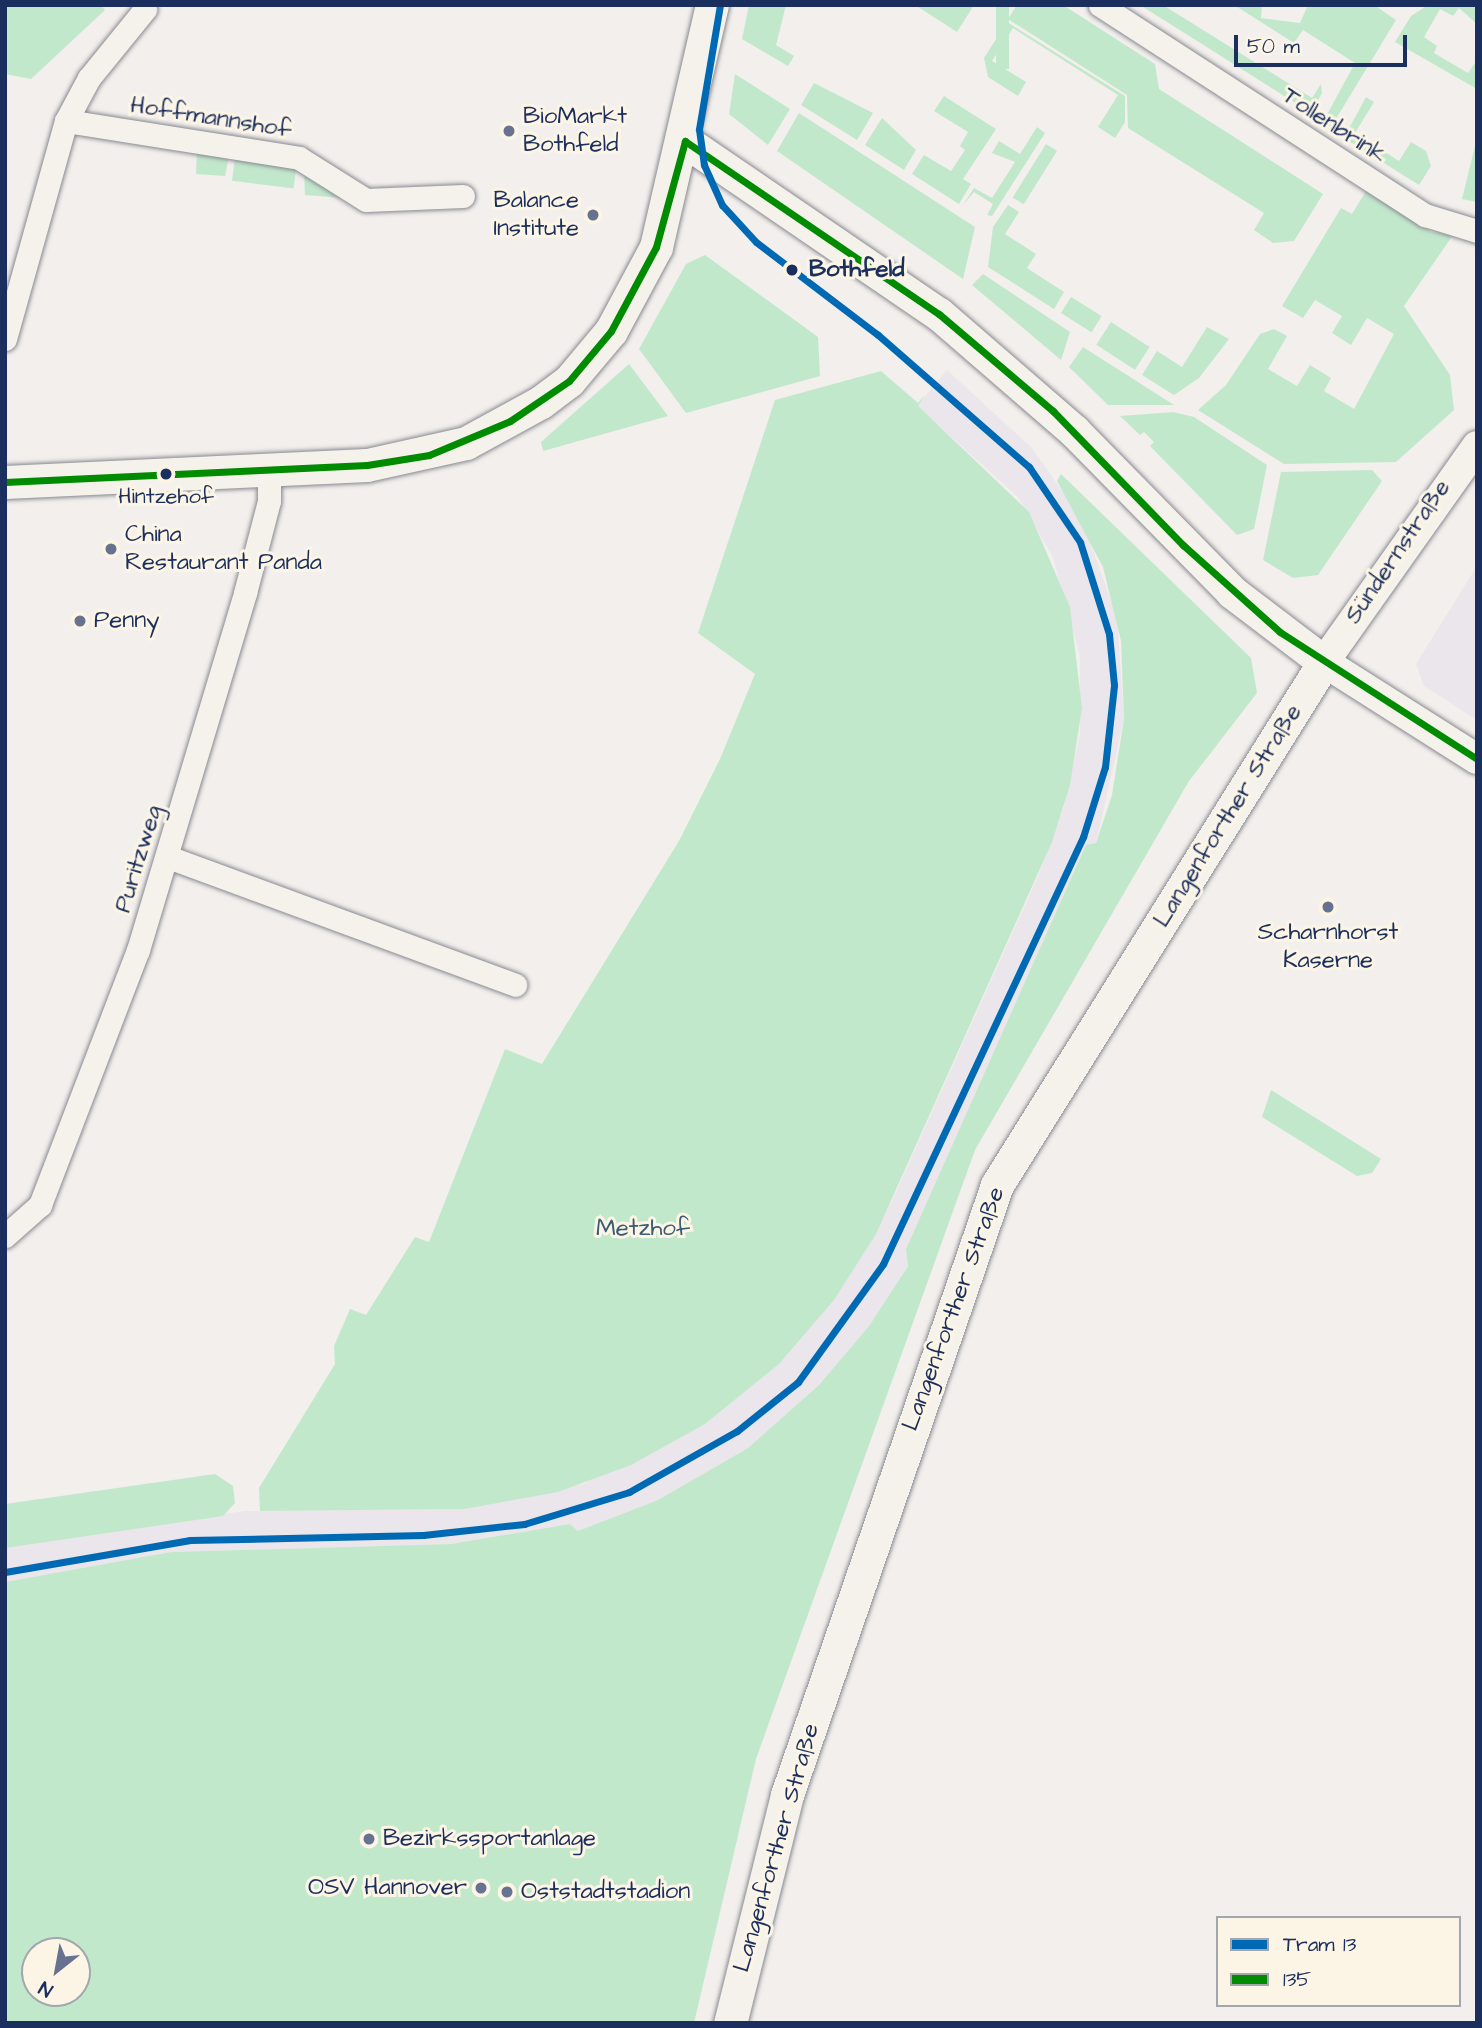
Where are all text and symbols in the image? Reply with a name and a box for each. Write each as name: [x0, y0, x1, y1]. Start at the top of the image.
scale bar: [1237, 21, 1410, 65]
text: 50 m: [1247, 32, 1300, 61]
street label: Tollenbrink: [1277, 82, 1391, 170]
street label: Hoffmannshof: [128, 91, 294, 145]
place label: BioMarkt Bothfeld: [523, 103, 627, 159]
marker: BioMarkt Bothfeld: [501, 123, 517, 139]
place label: Balance Institute: [493, 187, 579, 243]
marker: Balance Institute: [585, 207, 601, 223]
place label: Bothfeld: [809, 256, 904, 284]
marker: Bothfeld: [781, 259, 803, 281]
marker: Hintzehof: [159, 467, 173, 481]
street label: Sündernstraße: [1339, 475, 1457, 629]
place label: Hintzehof: [118, 484, 214, 510]
place label: China Restaurant Panda: [125, 521, 322, 577]
marker: China Restaurant Panda: [103, 541, 119, 557]
place label: Penny: [94, 607, 159, 635]
marker: Penny: [72, 613, 88, 629]
street label: Langenforther Straße: [1148, 699, 1308, 933]
street label: Puritzweg: [109, 802, 169, 916]
marker: Scharnhorst Kaserne: [1320, 899, 1336, 915]
place label: Scharnhorst Kaserne: [1258, 919, 1398, 975]
street label: Langenforther Straße: [896, 1183, 1012, 1435]
park label: Metzhof: [596, 1215, 690, 1243]
street label: Langenforther Straße: [728, 1720, 826, 1976]
place label: Bezirkssportanlage: [383, 1825, 596, 1853]
marker: Bezirkssportanlage: [361, 1831, 377, 1847]
place label: OSV Hannover: [308, 1874, 467, 1902]
place label: Oststadtstadion: [521, 1878, 690, 1906]
marker: OSV Hannover: [473, 1880, 489, 1896]
marker: Oststadtstadion: [499, 1884, 515, 1900]
legend: [1216, 1916, 1461, 2007]
text: Tram 13: [1283, 1930, 1356, 1959]
north arrow: [21, 1937, 91, 2007]
text: 135: [1283, 1965, 1311, 1994]
text: N: [34, 1974, 58, 2003]

